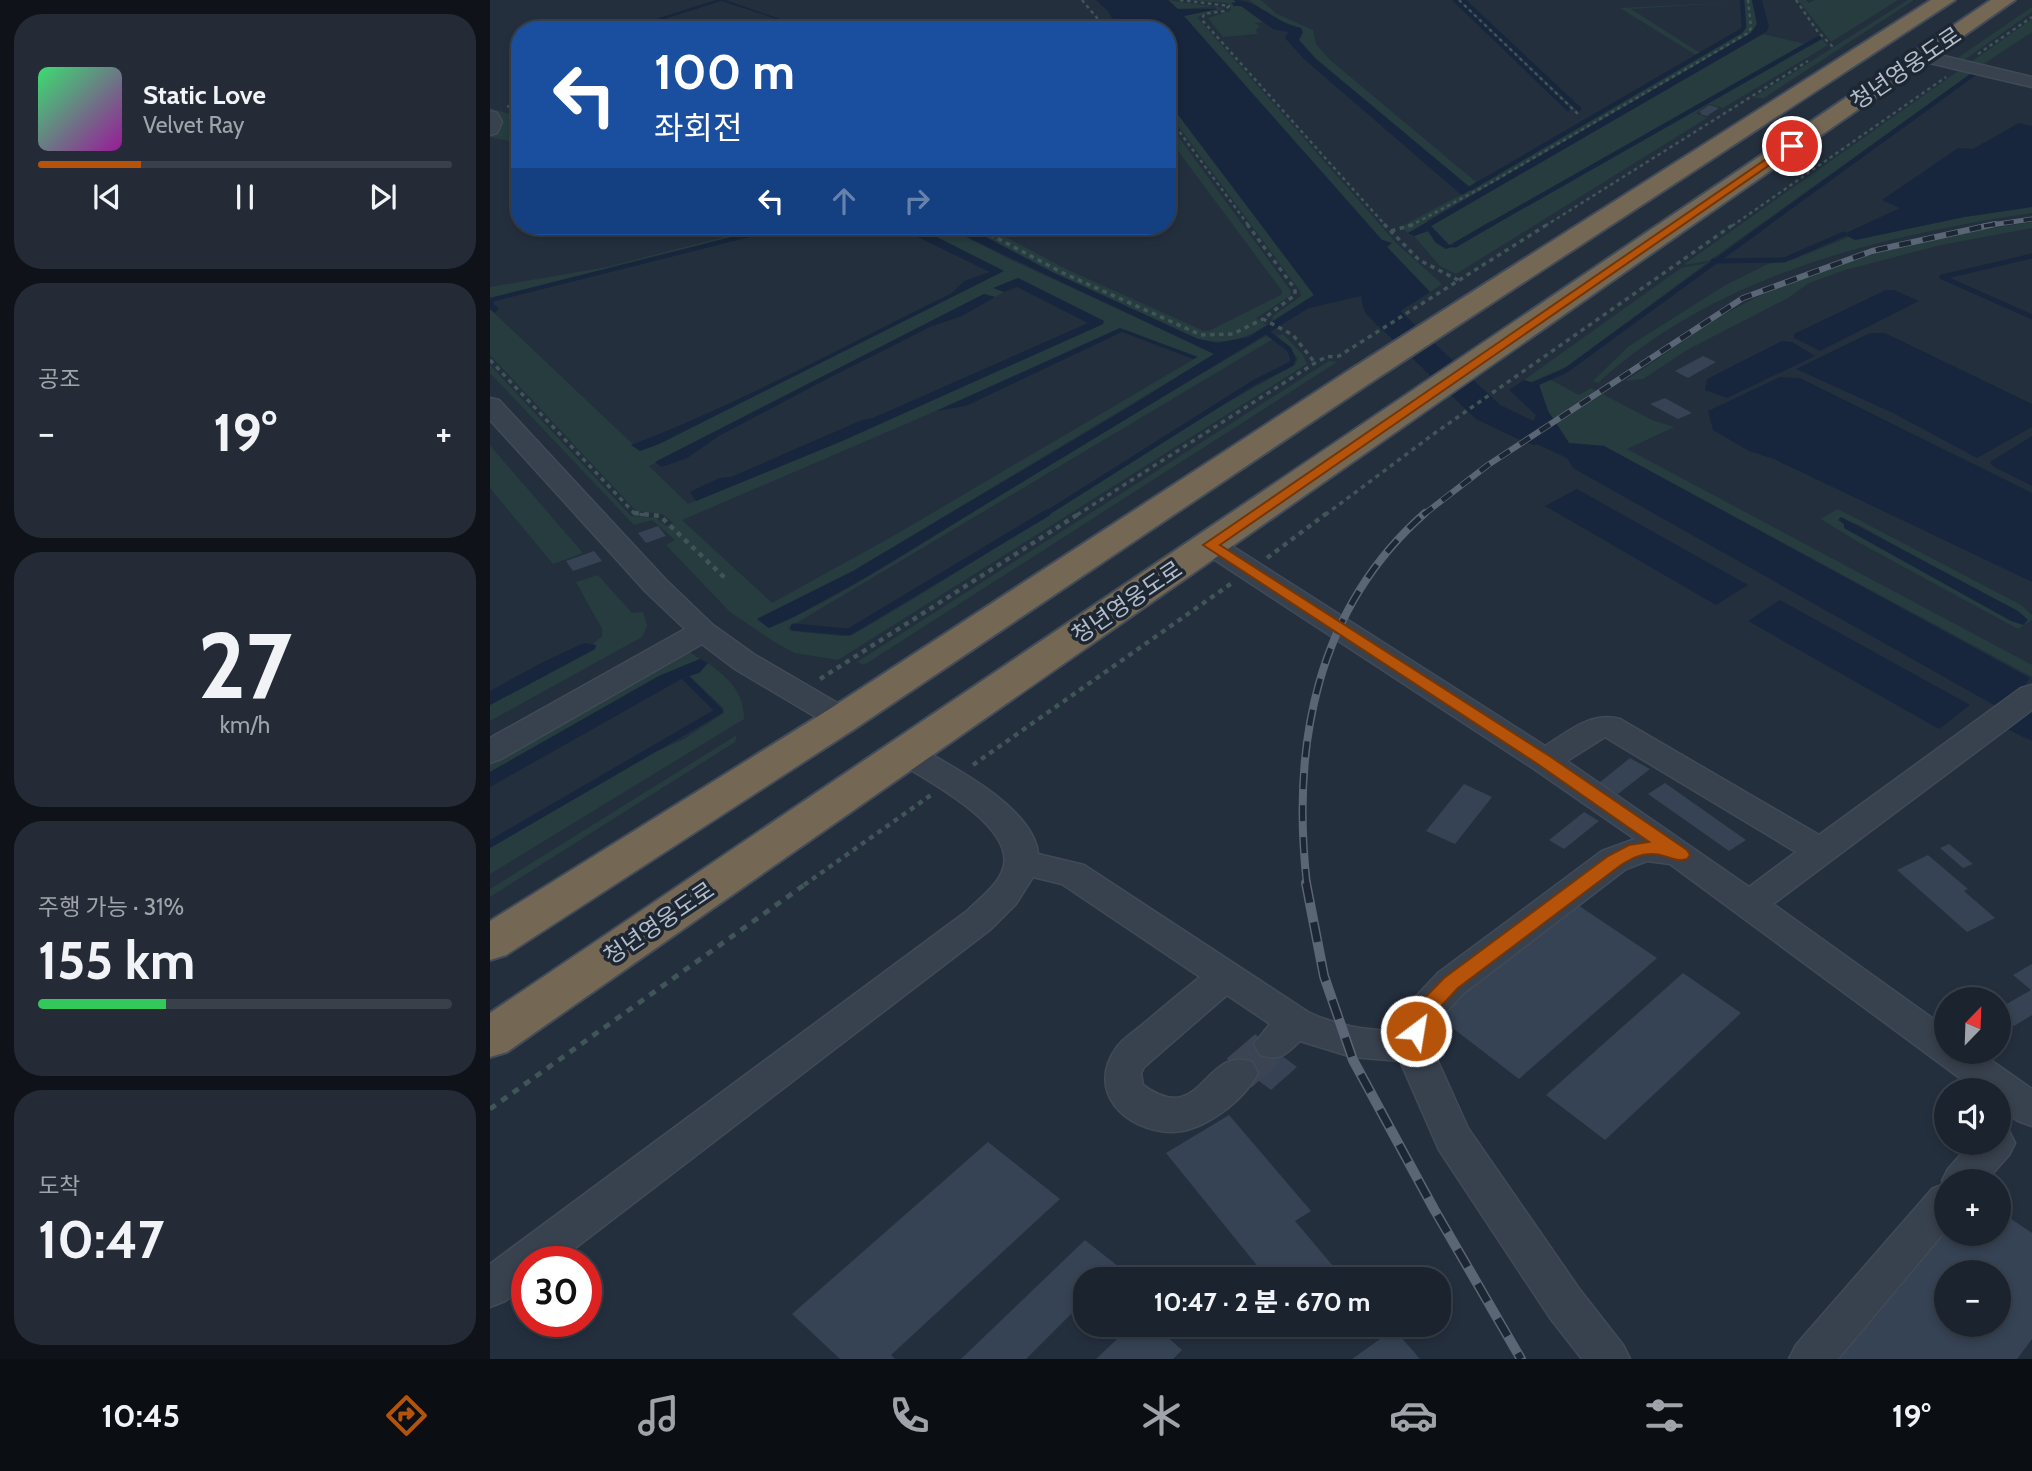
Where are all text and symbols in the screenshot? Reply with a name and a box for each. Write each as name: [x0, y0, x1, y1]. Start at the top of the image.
street label: 청년영웅도로: [1846, 21, 1966, 115]
text: 100 m: [654, 42, 795, 101]
icon: left: [539, 49, 630, 140]
text: Static Love: [143, 79, 266, 111]
text: 좌회전: [654, 108, 742, 147]
text: Velvet Ray: [143, 111, 244, 139]
pin: [1762, 116, 1822, 176]
icon: arrive: [1773, 127, 1811, 165]
icon: previous: [88, 178, 126, 216]
icon: pause: [226, 178, 264, 216]
icon: next: [364, 178, 402, 216]
icon: left: [752, 182, 790, 220]
icon: ahead: [825, 182, 863, 220]
icon: right: [898, 182, 936, 220]
text: 공조: [38, 365, 80, 393]
text: 19°: [213, 401, 277, 464]
text: −: [38, 409, 55, 456]
text: +: [435, 409, 452, 456]
street label: 청년영웅도로: [1067, 555, 1187, 649]
text: 27: [198, 610, 292, 721]
text: km/h: [220, 711, 270, 739]
street label: 청년영웅도로: [599, 876, 719, 970]
text: 주행 가능 · 31%: [38, 893, 184, 921]
text: 155 km: [38, 929, 195, 992]
north arrow: [1934, 987, 2011, 1064]
map controls: [1934, 987, 2011, 1337]
position arrow: [1379, 994, 1453, 1068]
button: sound: [1934, 1078, 2011, 1155]
button: +: [1934, 1169, 2011, 1246]
text: 도착: [38, 1172, 80, 1200]
text: 10:47: [38, 1208, 164, 1271]
speed limit sign: 30: [511, 1246, 602, 1337]
button: −: [1934, 1260, 2011, 1337]
text: 10:47 · 2 분 · 670 m: [1154, 1286, 1370, 1318]
icon: directions: [382, 1391, 431, 1440]
icon: music: [634, 1391, 683, 1440]
icon: phone: [885, 1391, 934, 1440]
icon: climate: [1137, 1391, 1186, 1440]
icon: car: [1389, 1391, 1438, 1440]
icon: filters: [1640, 1391, 1689, 1440]
text: 10:45: [101, 1396, 180, 1435]
text: 19°: [1892, 1396, 1931, 1435]

